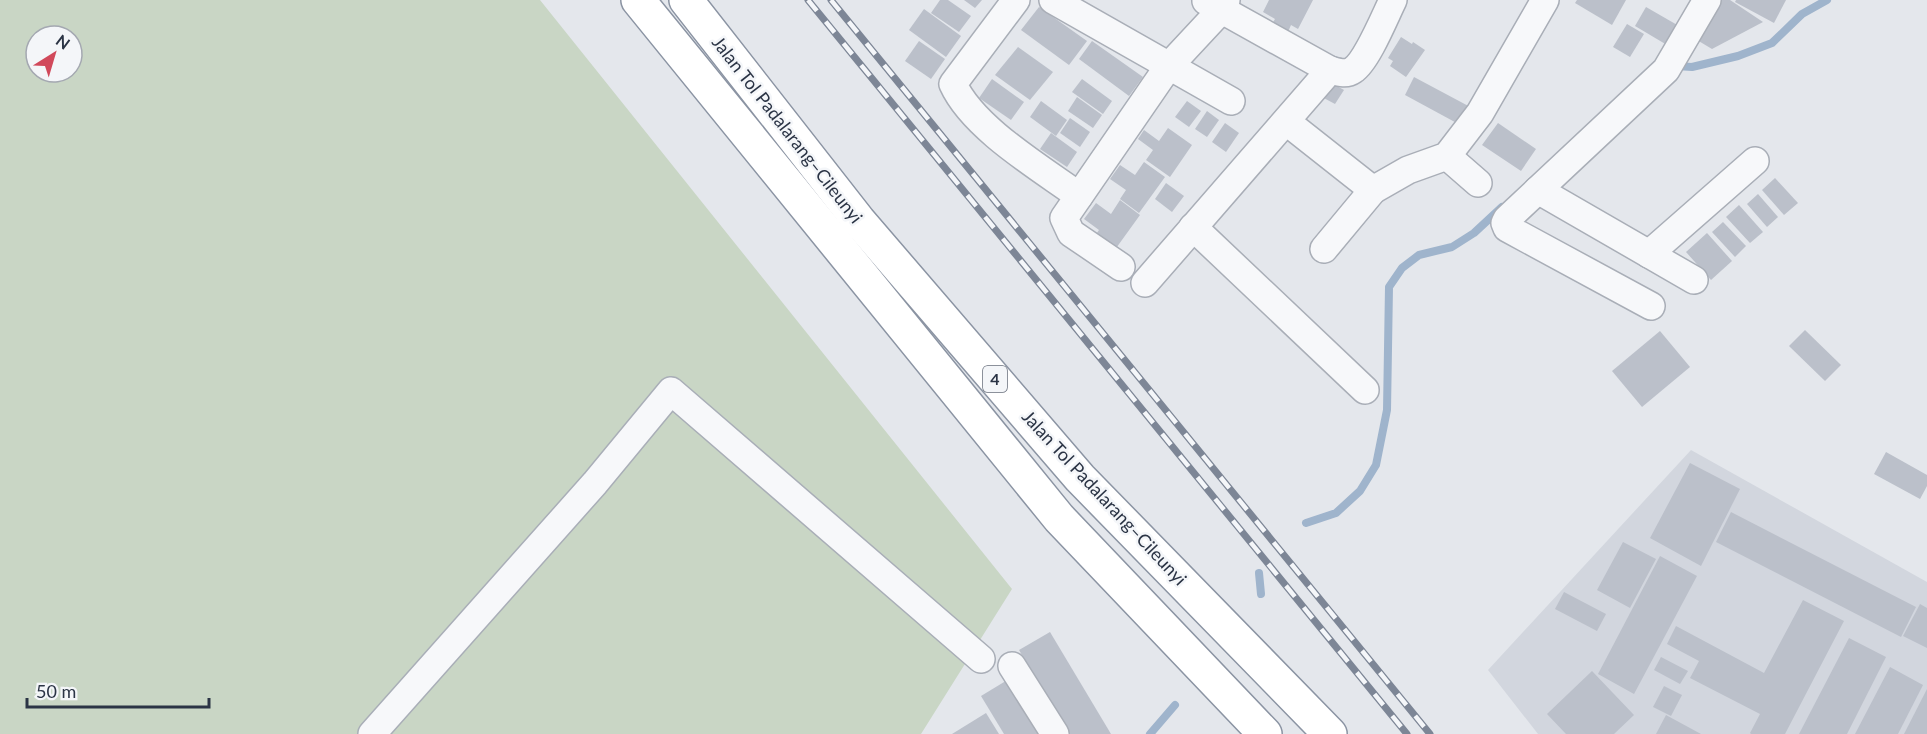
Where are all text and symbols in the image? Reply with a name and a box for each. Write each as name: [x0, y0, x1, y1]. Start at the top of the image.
north arrow: [24, 24, 84, 84]
text: N: [53, 30, 74, 53]
street label: Jalan Tol Padalarang–Cileunyi: [708, 31, 868, 227]
road number: 4: [983, 366, 1007, 392]
street label: Jalan Tol Padalarang–Cileunyi: [1018, 405, 1192, 589]
scale bar: [27, 671, 208, 709]
text: 50 m: [36, 680, 76, 702]

